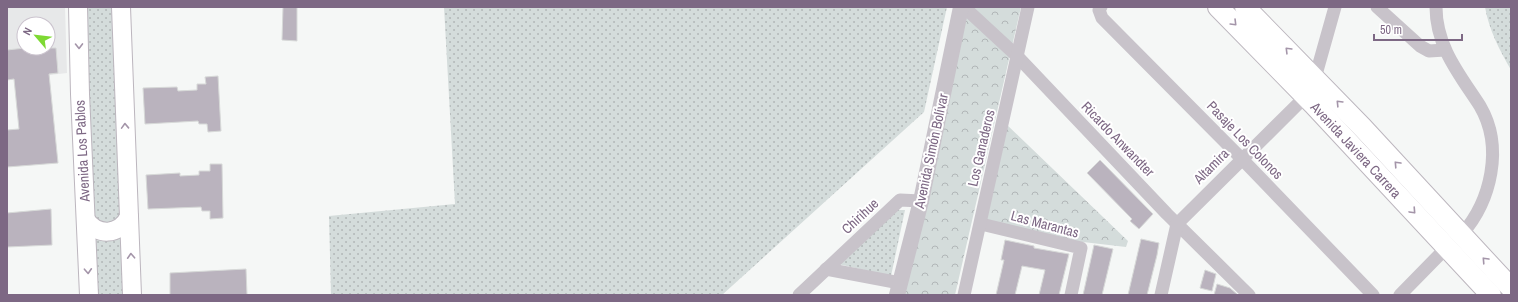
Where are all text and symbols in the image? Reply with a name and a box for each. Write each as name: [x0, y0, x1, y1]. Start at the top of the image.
north arrow: [16, 16, 56, 56]
scale bar: [1374, 16, 1462, 42]
one-way arrow: [1229, 18, 1237, 26]
text: 50 m: [1380, 22, 1402, 38]
text: N: [19, 25, 35, 37]
one-way arrow: [75, 43, 83, 49]
one-way arrow: [1285, 47, 1293, 55]
street label: Avenida Simón Bolívar: [910, 92, 952, 211]
street label: Pasaje Los Colonos: [1203, 97, 1287, 183]
street label: Avenida Javiera Carrera: [1306, 97, 1406, 202]
street label: Ricardo Anwandter: [1078, 98, 1159, 180]
street label: Avenida Los Pablos: [70, 99, 94, 203]
one-way arrow: [1336, 100, 1344, 108]
street label: Los Ganaderos: [963, 107, 999, 188]
one-way arrow: [121, 123, 130, 129]
street label: Altamira: [1189, 144, 1233, 188]
one-way arrow: [1394, 161, 1401, 169]
street label: Chirihue: [838, 194, 882, 238]
street label: Las Marantas: [1009, 206, 1081, 242]
one-way arrow: [1408, 206, 1416, 214]
one-way arrow: [126, 253, 135, 259]
one-way arrow: [1482, 257, 1489, 264]
one-way arrow: [84, 268, 93, 274]

